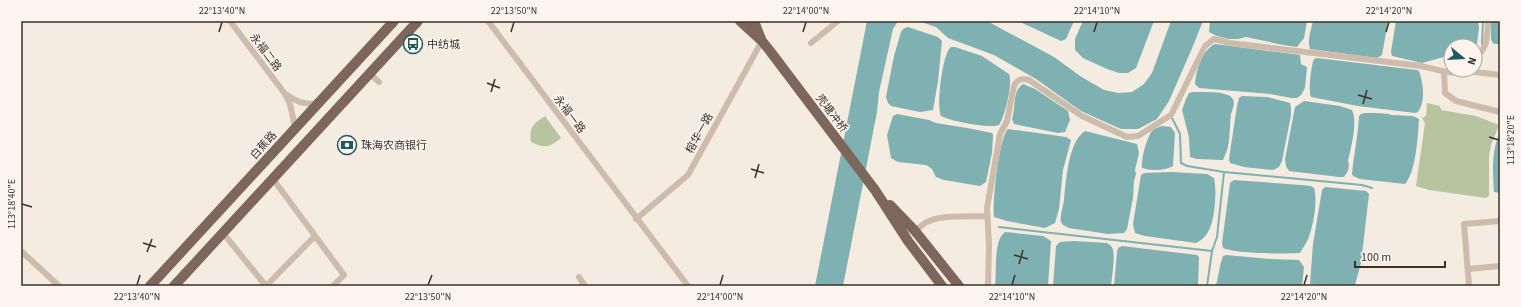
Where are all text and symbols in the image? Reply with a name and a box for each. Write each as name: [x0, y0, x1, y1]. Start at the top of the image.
text: 22°13'40"N: [199, 4, 245, 18]
text: 22°13'50"N: [491, 4, 537, 18]
text: 22°14'00"N: [783, 4, 829, 18]
text: 22°14'10"N: [1074, 4, 1120, 18]
text: 22°14'20"N: [1366, 4, 1412, 18]
street label: 永福二路: [246, 30, 285, 74]
bus stop icon: 中纺城: [402, 33, 424, 55]
place label: 中纺城: [427, 37, 460, 52]
north arrow: [1443, 38, 1483, 78]
text: N: [1464, 55, 1480, 67]
street label: 壳塘冲桥: [812, 91, 851, 135]
street label: 永福一路: [550, 92, 589, 136]
street label: 榕华一路: [682, 110, 717, 156]
text: 113°18'20"E: [1504, 115, 1518, 165]
street label: 白蕉路: [247, 128, 280, 163]
bank icon: 珠海农商银行: [336, 134, 358, 156]
place label: 珠海农商银行: [361, 138, 427, 153]
text: 113°18'40"E: [5, 179, 19, 229]
scale bar: [1355, 243, 1445, 269]
text: 100 m: [1361, 249, 1391, 266]
text: 22°13'40"N: [114, 290, 160, 304]
text: 22°13'50"N: [405, 290, 451, 304]
text: 22°14'00"N: [697, 290, 743, 304]
text: 22°14'10"N: [989, 290, 1035, 304]
text: 22°14'20"N: [1281, 290, 1327, 304]

